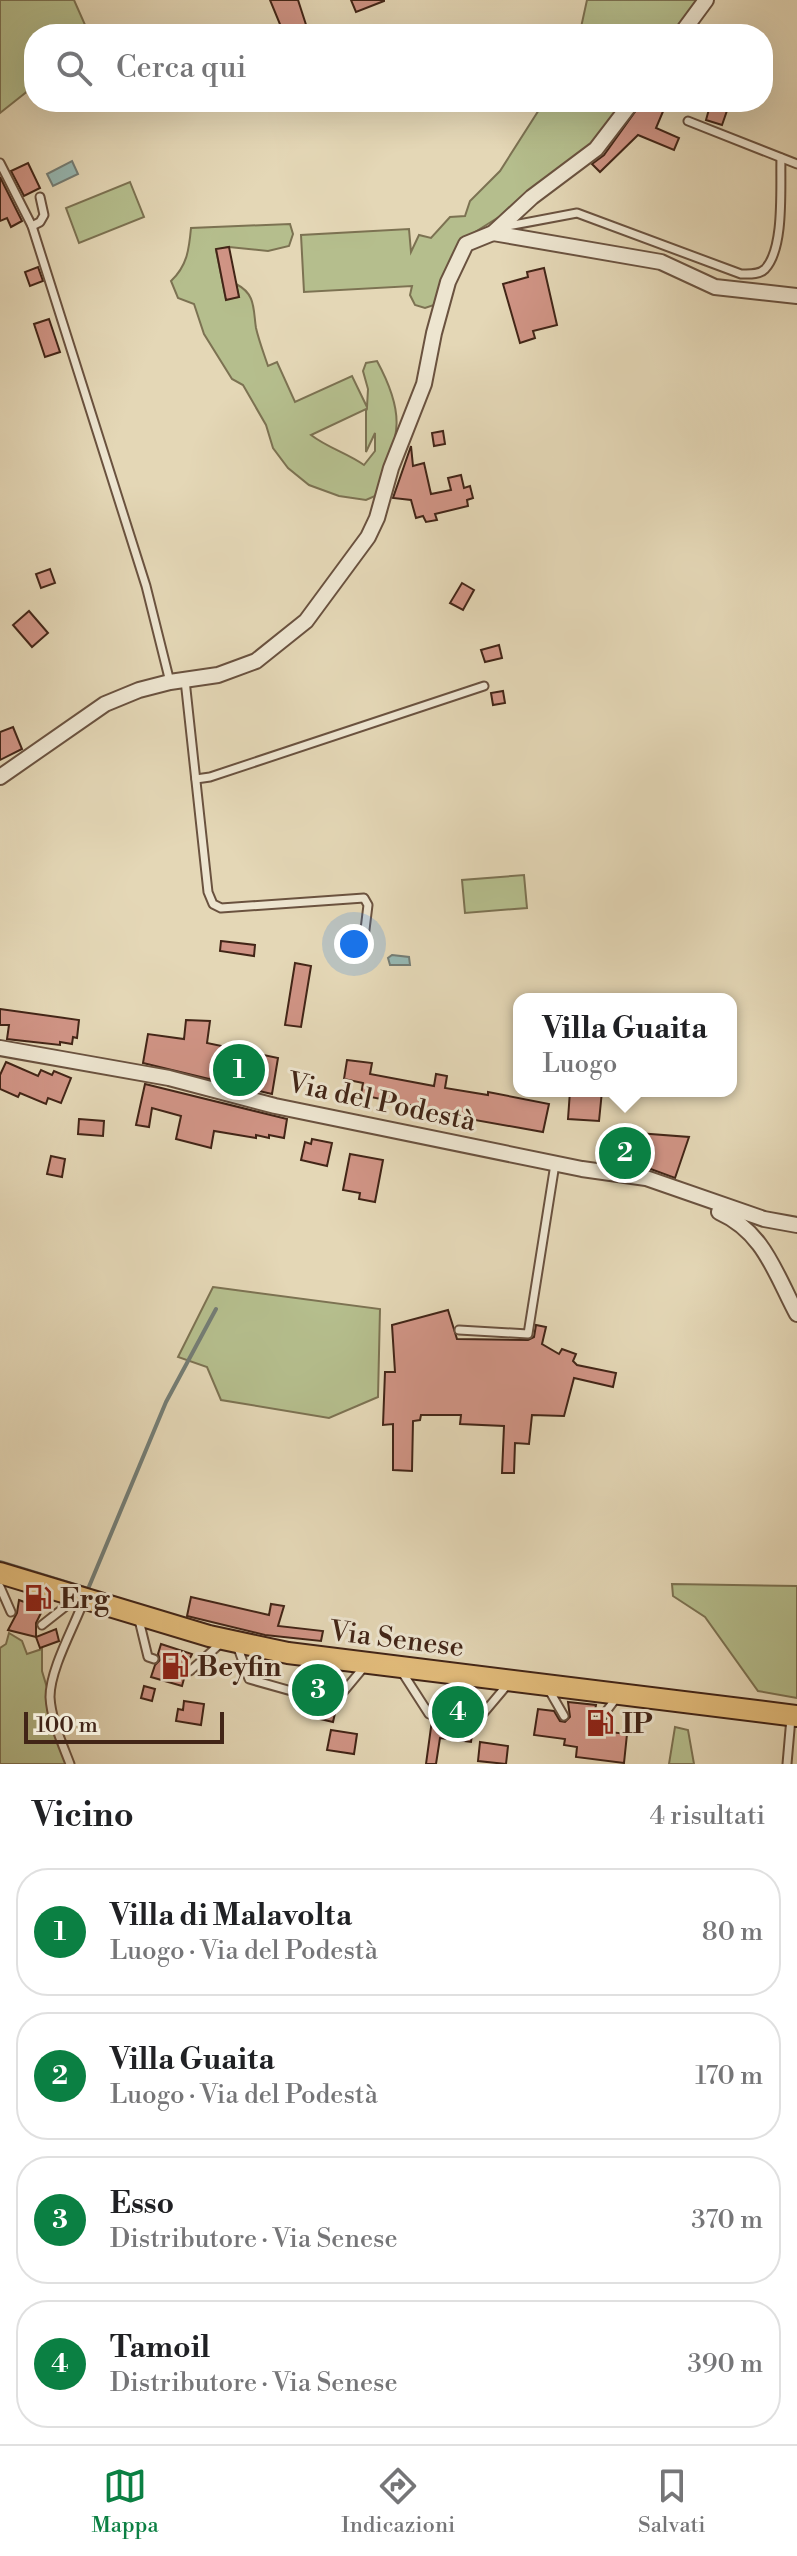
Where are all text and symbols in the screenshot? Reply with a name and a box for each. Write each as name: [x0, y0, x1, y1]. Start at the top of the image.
search box: [24, 24, 773, 112]
icon: search: [52, 46, 96, 90]
text: Cerca qui: [116, 49, 246, 87]
your location: [334, 924, 374, 964]
popup: [513, 993, 737, 1097]
text: Villa Guaita: [543, 1010, 707, 1048]
pin: 1: [213, 1040, 265, 1100]
text: Luogo: [543, 1048, 617, 1080]
street label: Via del Podestà: [283, 1065, 480, 1140]
pin: 2: [599, 1123, 651, 1183]
place label: Erg: [60, 1582, 110, 1617]
fuel station icon: Erg: [23, 1583, 53, 1613]
street label: Via Senese: [327, 1614, 466, 1665]
place label: Beyfin: [197, 1650, 281, 1685]
fuel station icon: Beyfin: [160, 1651, 190, 1681]
pin: 3: [292, 1660, 344, 1720]
pin: 4: [432, 1682, 484, 1742]
place label: IP: [622, 1707, 653, 1742]
scale bar: [24, 1708, 224, 1744]
fuel station icon: IP: [585, 1708, 615, 1738]
text: 100 m: [36, 1712, 98, 1739]
text: Vicino: [32, 1795, 134, 1837]
text: 4 risultati: [649, 1800, 765, 1832]
text: Villa di Malavolta: [110, 1897, 352, 1935]
text: 1: [54, 1916, 66, 1948]
text: 80 m: [702, 1916, 763, 1948]
text: Luogo · Via del Podestà: [110, 1935, 378, 1967]
text: Villa Guaita: [110, 2041, 275, 2079]
text: 2: [52, 2060, 68, 2092]
text: 170 m: [695, 2060, 763, 2092]
text: Luogo · Via del Podestà: [110, 2079, 378, 2111]
text: Esso: [110, 2185, 174, 2223]
text: 3: [52, 2204, 68, 2236]
text: 370 m: [691, 2204, 763, 2236]
text: Distributore · Via Senese: [110, 2223, 398, 2255]
text: Tamoil: [110, 2329, 210, 2367]
text: 4: [51, 2348, 69, 2380]
text: 390 m: [688, 2348, 763, 2380]
text: Distributore · Via Senese: [110, 2367, 398, 2399]
tab: Mappa: [91, 2464, 159, 2539]
tab: Indicazioni: [341, 2464, 455, 2539]
tab: Salvati: [638, 2464, 706, 2539]

